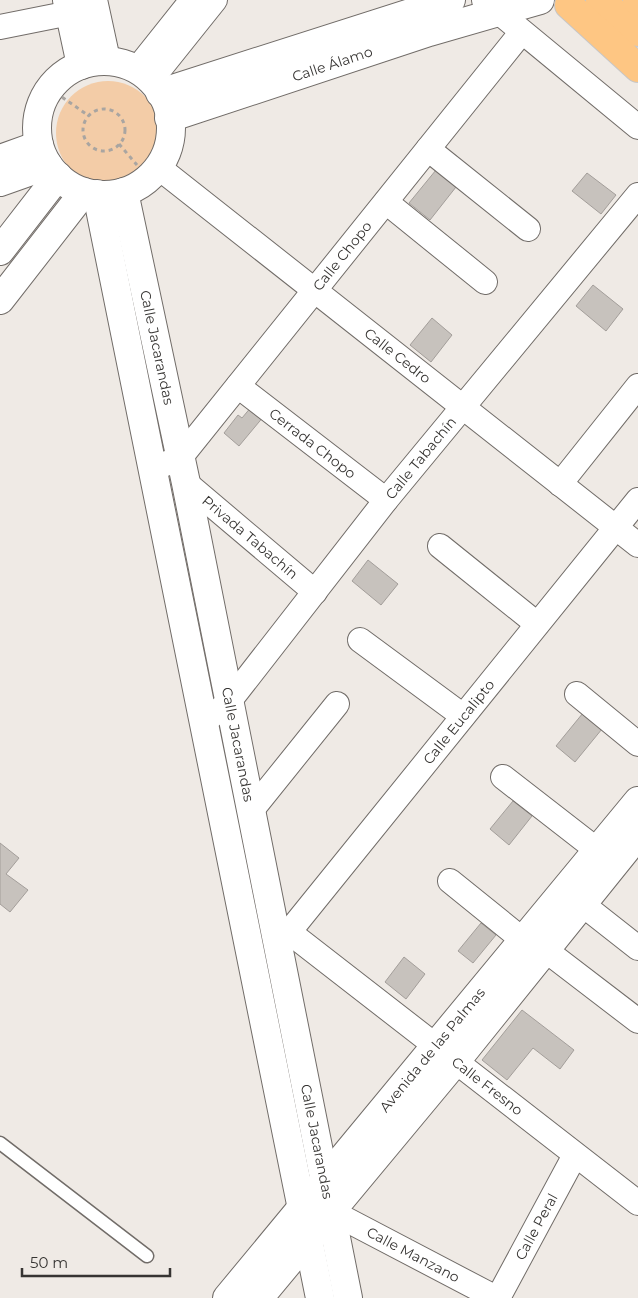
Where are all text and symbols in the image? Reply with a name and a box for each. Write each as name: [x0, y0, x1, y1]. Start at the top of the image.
street label: Calle Álamo: [290, 42, 375, 86]
street label: Calle Chopo: [309, 217, 376, 294]
street label: Calle Jacarandas: [136, 289, 178, 407]
street label: Calle Cedro: [361, 324, 435, 388]
street label: Cerrada Chopo: [265, 404, 360, 483]
street label: Calle Tabachín: [381, 413, 460, 503]
street label: Privada Tabachín: [198, 492, 302, 583]
street label: Calle Eucalipto: [419, 676, 498, 768]
street label: Calle Jacarandas: [218, 685, 258, 803]
street label: Avenida de las Palmas: [375, 984, 489, 1116]
street label: Calle Fresno: [448, 1053, 527, 1119]
street label: Calle Jacarandas: [297, 1083, 337, 1201]
street label: Calle Peral: [511, 1190, 562, 1263]
street label: Calle Manzano: [364, 1223, 463, 1287]
scale bar: [22, 1246, 170, 1278]
text: 50 m: [30, 1253, 68, 1272]

